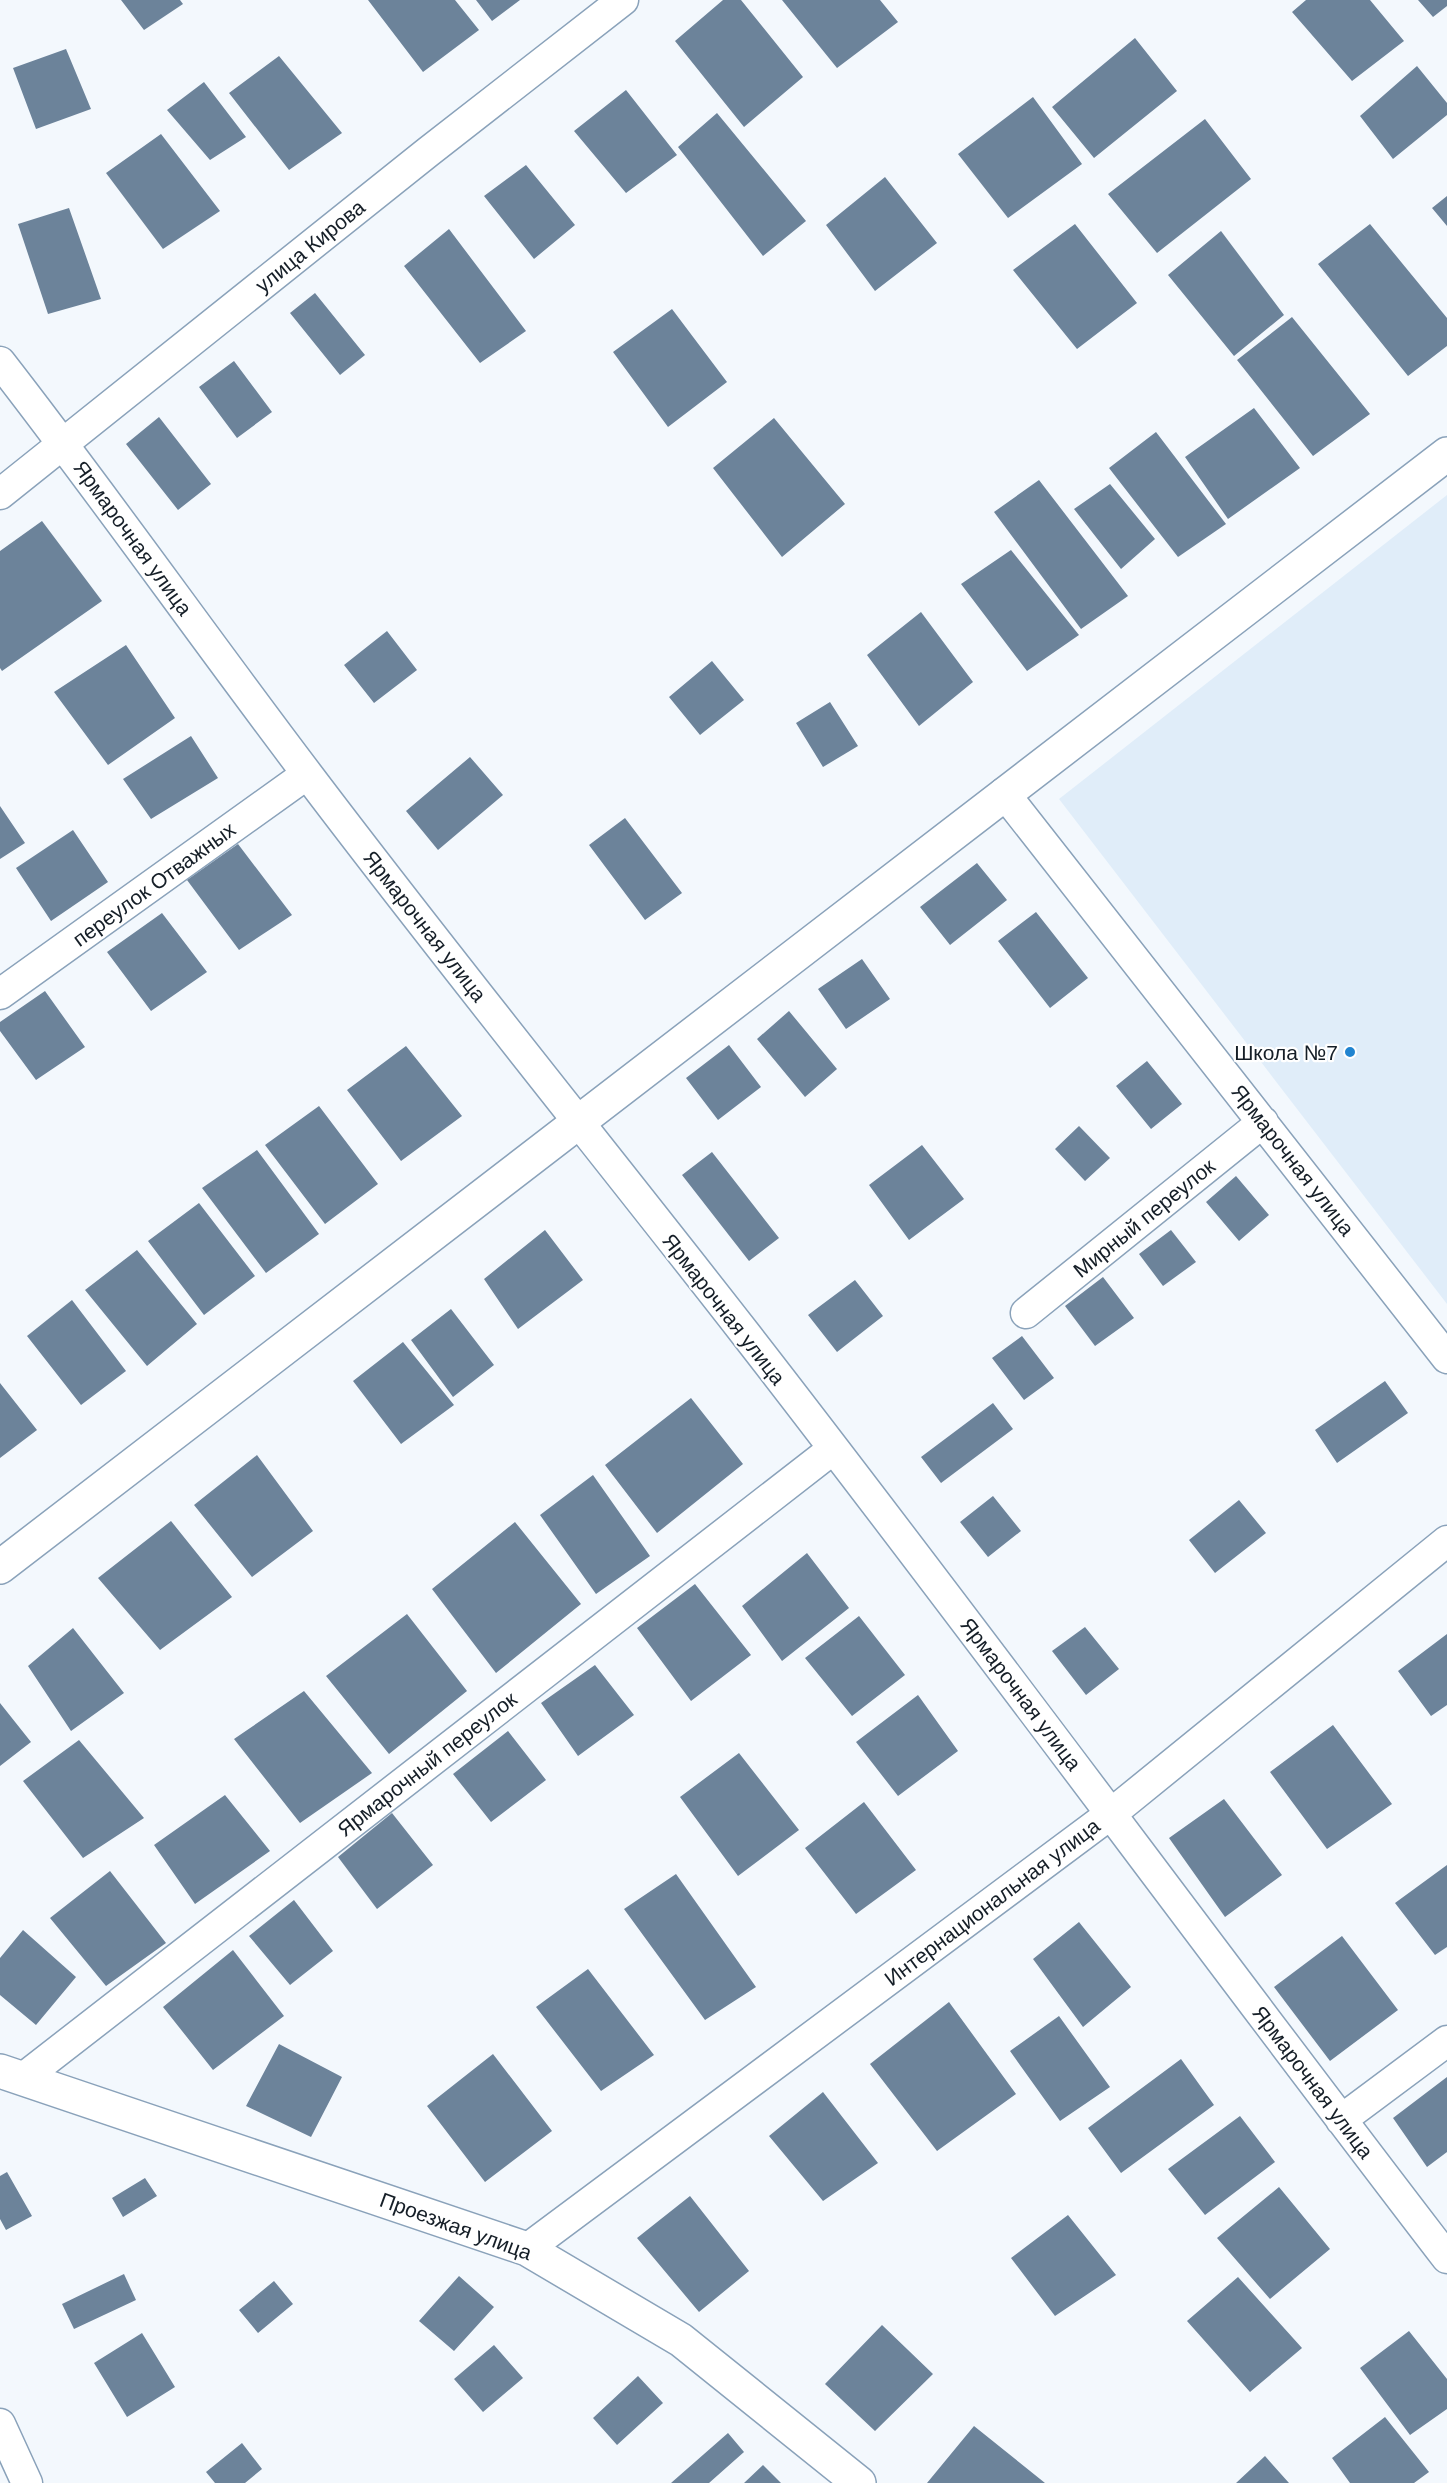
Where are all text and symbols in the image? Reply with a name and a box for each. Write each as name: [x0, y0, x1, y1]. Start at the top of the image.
street label: улица Кирова: [251, 195, 369, 297]
street label: Ярмарочная улица: [69, 456, 197, 620]
street label: переулок Отважных: [68, 817, 240, 951]
street label: Ярмарочная улица: [359, 846, 491, 1006]
place label: Школа №7: [1234, 1041, 1338, 1064]
marker: Школа №7: [1343, 1045, 1357, 1059]
street label: Ярмарочная улица: [1227, 1080, 1359, 1240]
street label: Мирный переулок: [1069, 1154, 1220, 1282]
street label: Ярмарочная улица: [658, 1229, 790, 1389]
street label: Ярмарочная улица: [956, 1613, 1086, 1775]
street label: Ярмарочный переулок: [333, 1687, 522, 1841]
street label: Интернациональная улица: [880, 1814, 1104, 1990]
street label: Ярмарочная улица: [1248, 2001, 1378, 2163]
street label: Проезжая улица: [377, 2188, 535, 2264]

